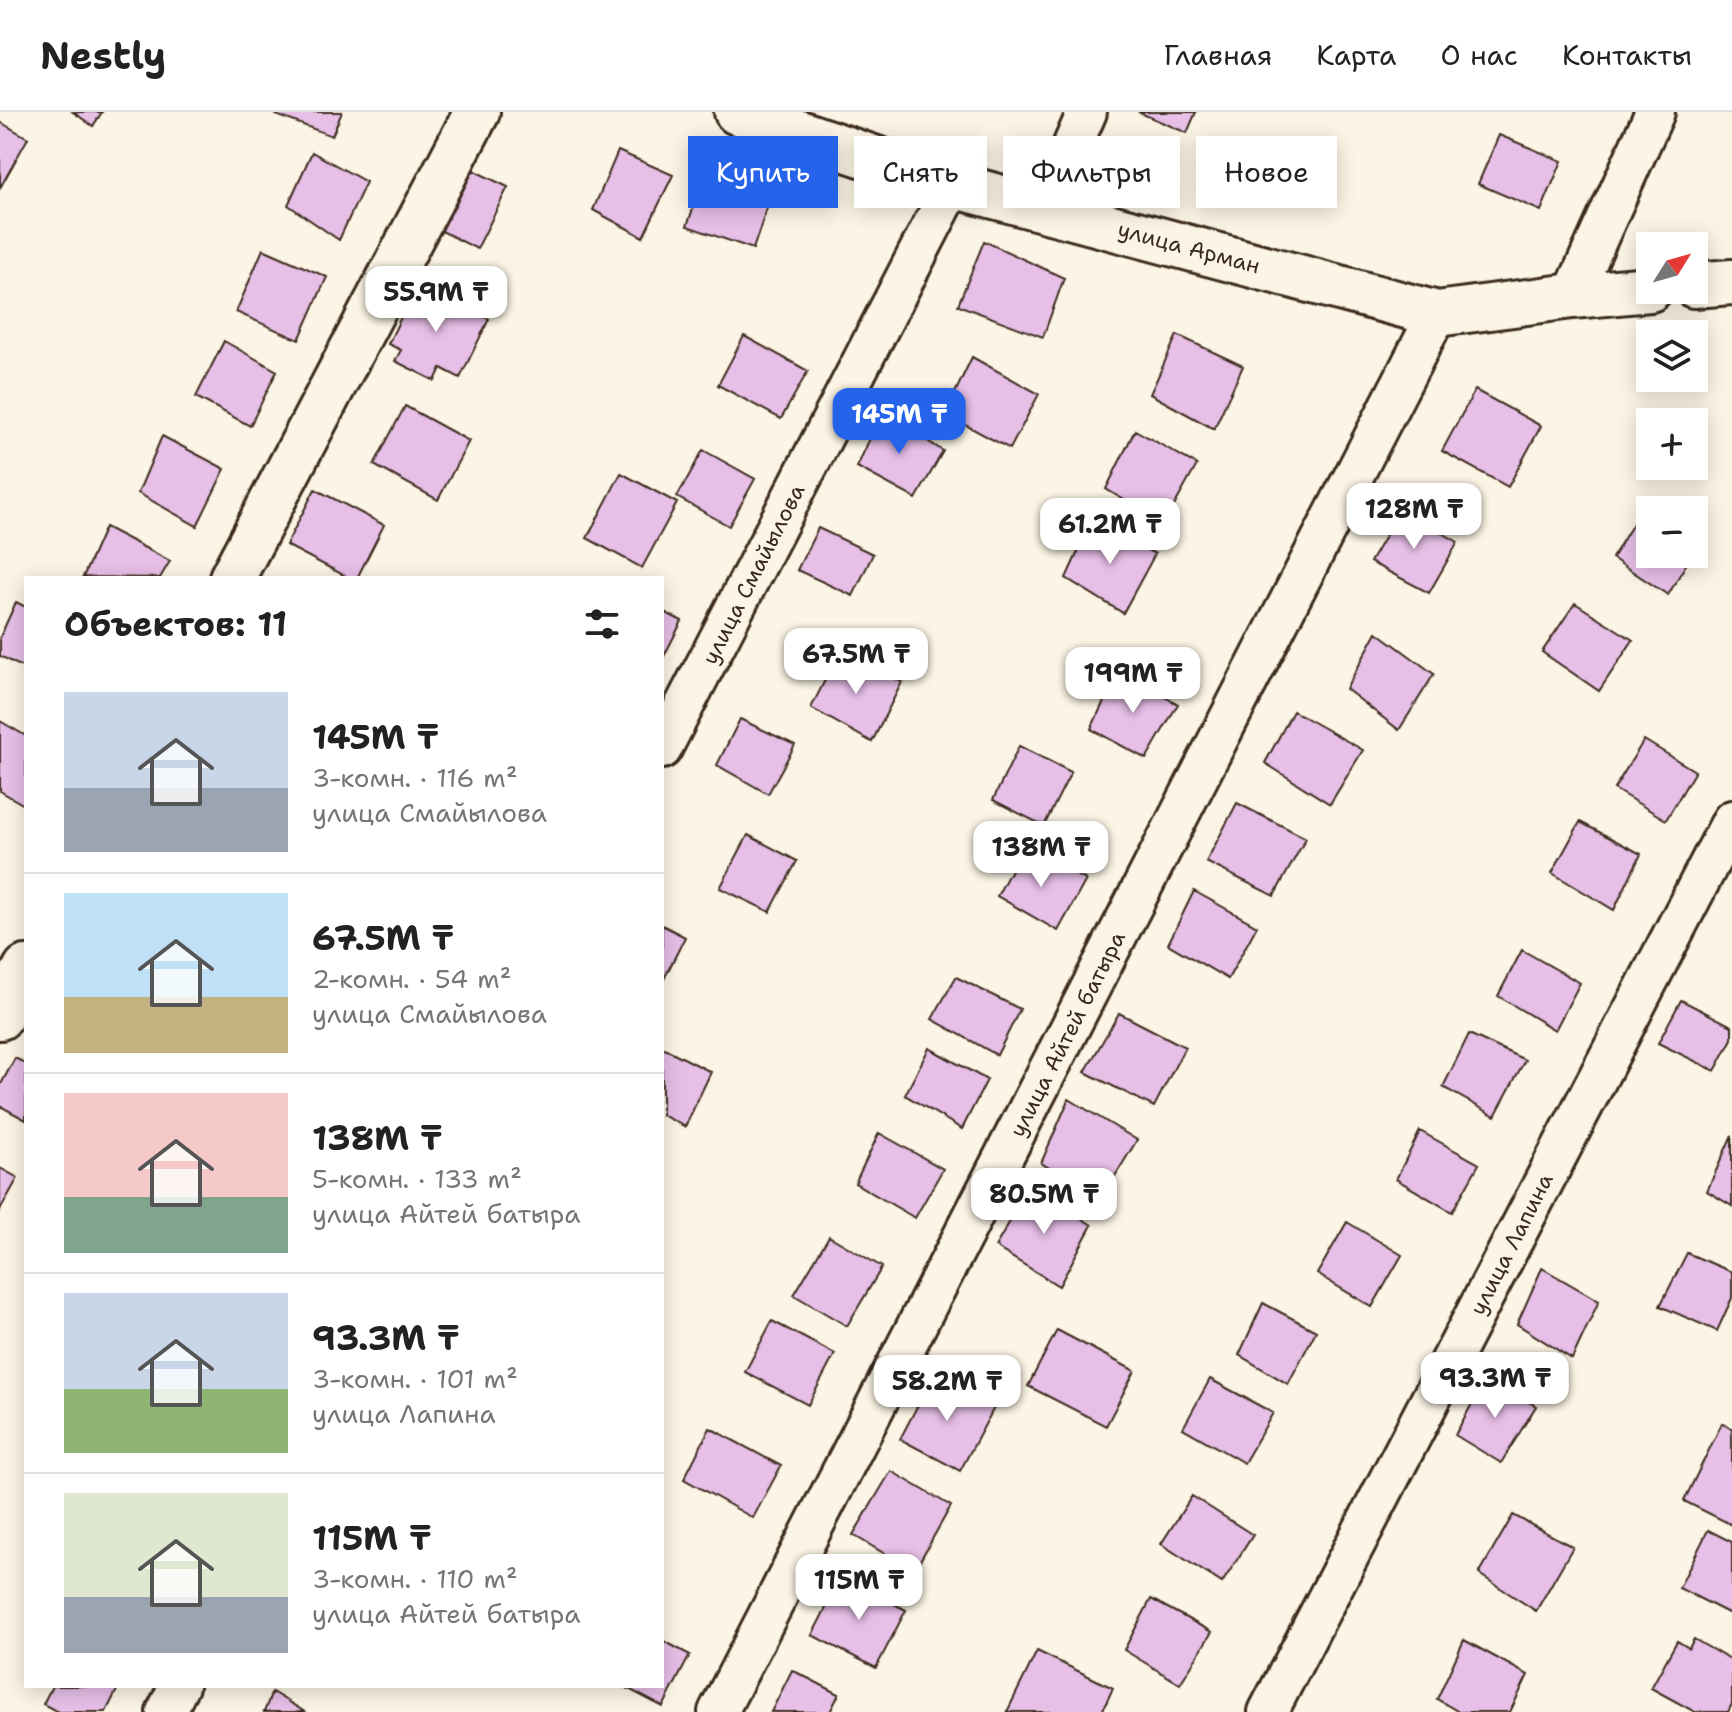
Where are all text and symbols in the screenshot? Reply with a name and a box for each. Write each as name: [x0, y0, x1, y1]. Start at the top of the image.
text: Nestly: [40, 30, 166, 81]
text: Главная: [1164, 36, 1272, 74]
text: Карта: [1316, 36, 1396, 74]
text: О нас: [1440, 36, 1518, 74]
text: Контакты: [1562, 36, 1692, 74]
chip: Купить: [688, 136, 838, 208]
chip: Снять: [854, 136, 987, 208]
chip: Фильтры: [1003, 136, 1180, 208]
chip: Новое: [1196, 136, 1337, 208]
street label: улица Арман: [1115, 215, 1263, 280]
north arrow: [1636, 232, 1708, 304]
map controls: [1636, 232, 1708, 568]
pin: 55.9M ₸: [362, 266, 510, 334]
text: 55.9M ₸: [383, 274, 489, 309]
button: layers: [1636, 320, 1708, 392]
pin: 145M ₸: [834, 388, 964, 456]
text: 145M ₸: [851, 396, 947, 431]
button: +: [1636, 408, 1708, 480]
street label: улица Смайылова: [695, 479, 812, 669]
pin: 128M ₸: [1349, 483, 1479, 551]
text: 128M ₸: [1365, 491, 1464, 526]
button: −: [1636, 496, 1708, 568]
pin: 61.2M ₸: [1036, 498, 1184, 566]
text: 61.2M ₸: [1058, 506, 1162, 541]
text: Объектов: 11: [64, 601, 287, 647]
icon: filters: [580, 602, 624, 646]
pin: 67.5M ₸: [782, 628, 930, 696]
text: 67.5M ₸: [802, 636, 910, 671]
pin: 199M ₸: [1068, 647, 1198, 715]
text: 199M ₸: [1083, 655, 1183, 690]
text: 145M ₸: [312, 714, 438, 760]
icon: home: [128, 724, 224, 820]
text: 3-комн. · 116 m²: [312, 760, 518, 795]
text: улица Смайылова: [312, 795, 547, 830]
pin: 138M ₸: [976, 821, 1106, 889]
text: 138M ₸: [991, 829, 1091, 864]
text: 67.5M ₸: [312, 915, 453, 961]
icon: home: [128, 925, 224, 1021]
street label: улица Айтей батыра: [1003, 926, 1132, 1142]
text: 2-комн. · 54 m²: [312, 961, 512, 996]
text: улица Смайылова: [312, 996, 547, 1031]
text: 138M ₸: [312, 1115, 442, 1161]
icon: home: [128, 1125, 224, 1221]
text: 5-комн. · 133 m²: [312, 1161, 522, 1196]
pin: 80.5M ₸: [970, 1168, 1118, 1236]
street label: улица Лапина: [1463, 1168, 1560, 1320]
text: 80.5M ₸: [989, 1176, 1099, 1211]
text: улица Айтей батыра: [312, 1196, 580, 1231]
text: 93.3M ₸: [312, 1315, 459, 1361]
icon: home: [128, 1325, 224, 1421]
pin: 93.3M ₸: [1421, 1352, 1569, 1420]
pin: 58.2M ₸: [873, 1355, 1021, 1423]
text: 93.3M ₸: [1439, 1360, 1551, 1395]
text: 3-комн. · 101 m²: [312, 1361, 518, 1396]
text: 58.2M ₸: [892, 1363, 1002, 1398]
text: улица Лапина: [312, 1396, 496, 1431]
text: 115M ₸: [312, 1515, 431, 1561]
icon: home: [128, 1525, 224, 1621]
pin: 115M ₸: [794, 1554, 924, 1622]
text: 3-комн. · 110 m²: [312, 1561, 518, 1596]
text: 115M ₸: [814, 1562, 904, 1597]
text: улица Айтей батыра: [312, 1596, 580, 1631]

